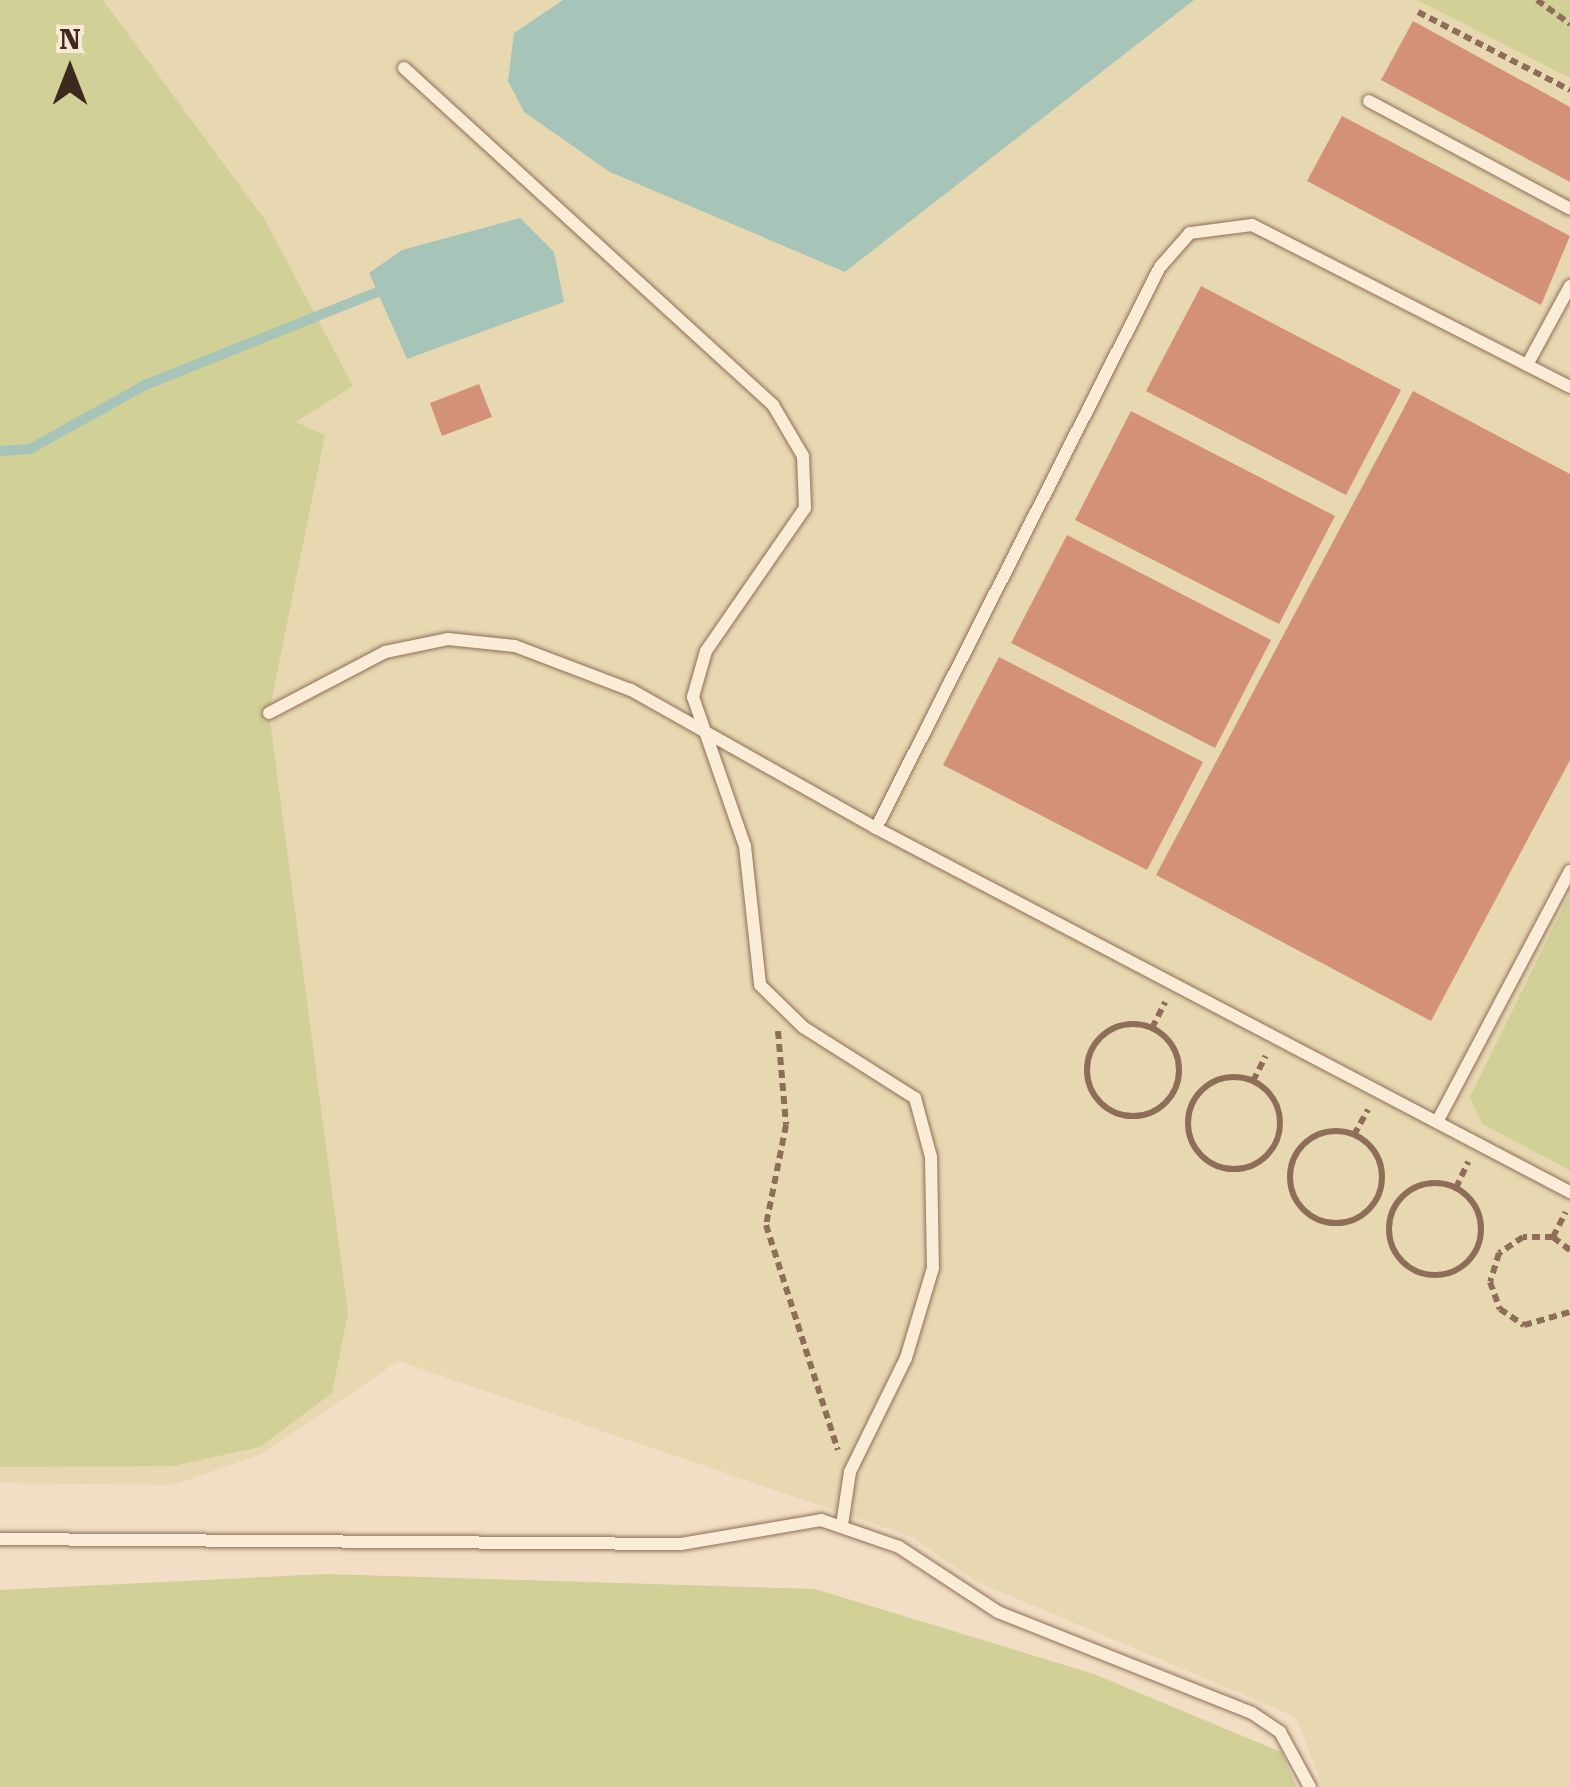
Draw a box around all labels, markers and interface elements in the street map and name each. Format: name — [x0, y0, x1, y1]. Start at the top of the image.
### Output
north arrow — [20, 20, 120, 120]
text: N — [59, 23, 81, 56]

